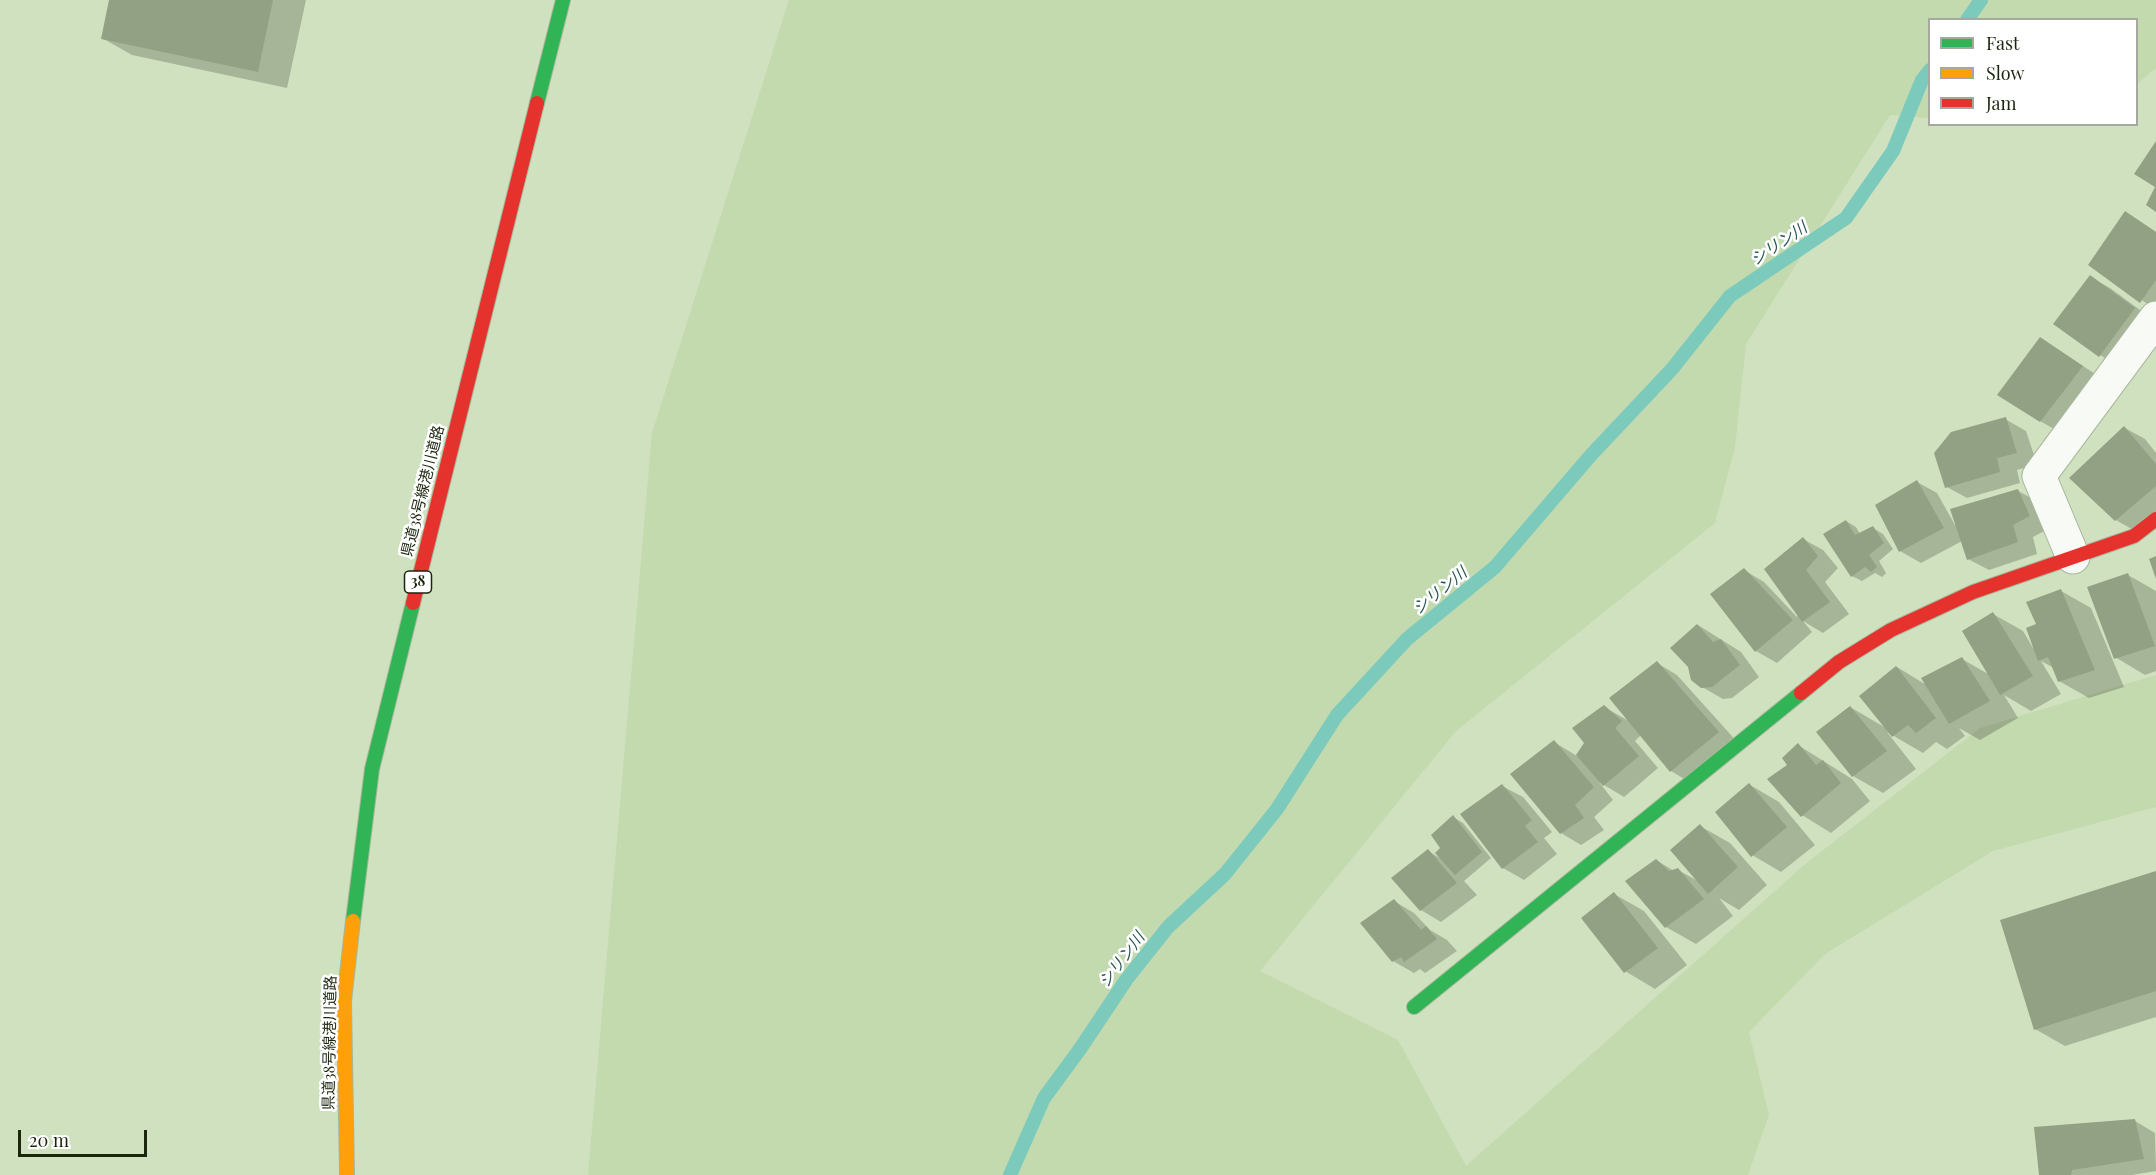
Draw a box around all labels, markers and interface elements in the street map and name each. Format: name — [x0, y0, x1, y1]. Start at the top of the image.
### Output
legend — [1928, 18, 2138, 126]
text: Fast — [1986, 31, 2019, 55]
text: Slow — [1986, 61, 2024, 85]
text: Jam — [1986, 91, 2016, 115]
water label: シリン川 — [1747, 218, 1811, 270]
street label: 県道38号線港川道路 — [398, 424, 448, 558]
water label: シリン川 — [1409, 563, 1471, 619]
road number: 38 — [404, 571, 432, 593]
water label: シリン川 — [1095, 929, 1149, 991]
street label: 県道38号線港川道路 — [320, 976, 340, 1110]
scale bar — [21, 1118, 150, 1156]
text: 20 m — [29, 1128, 69, 1152]

